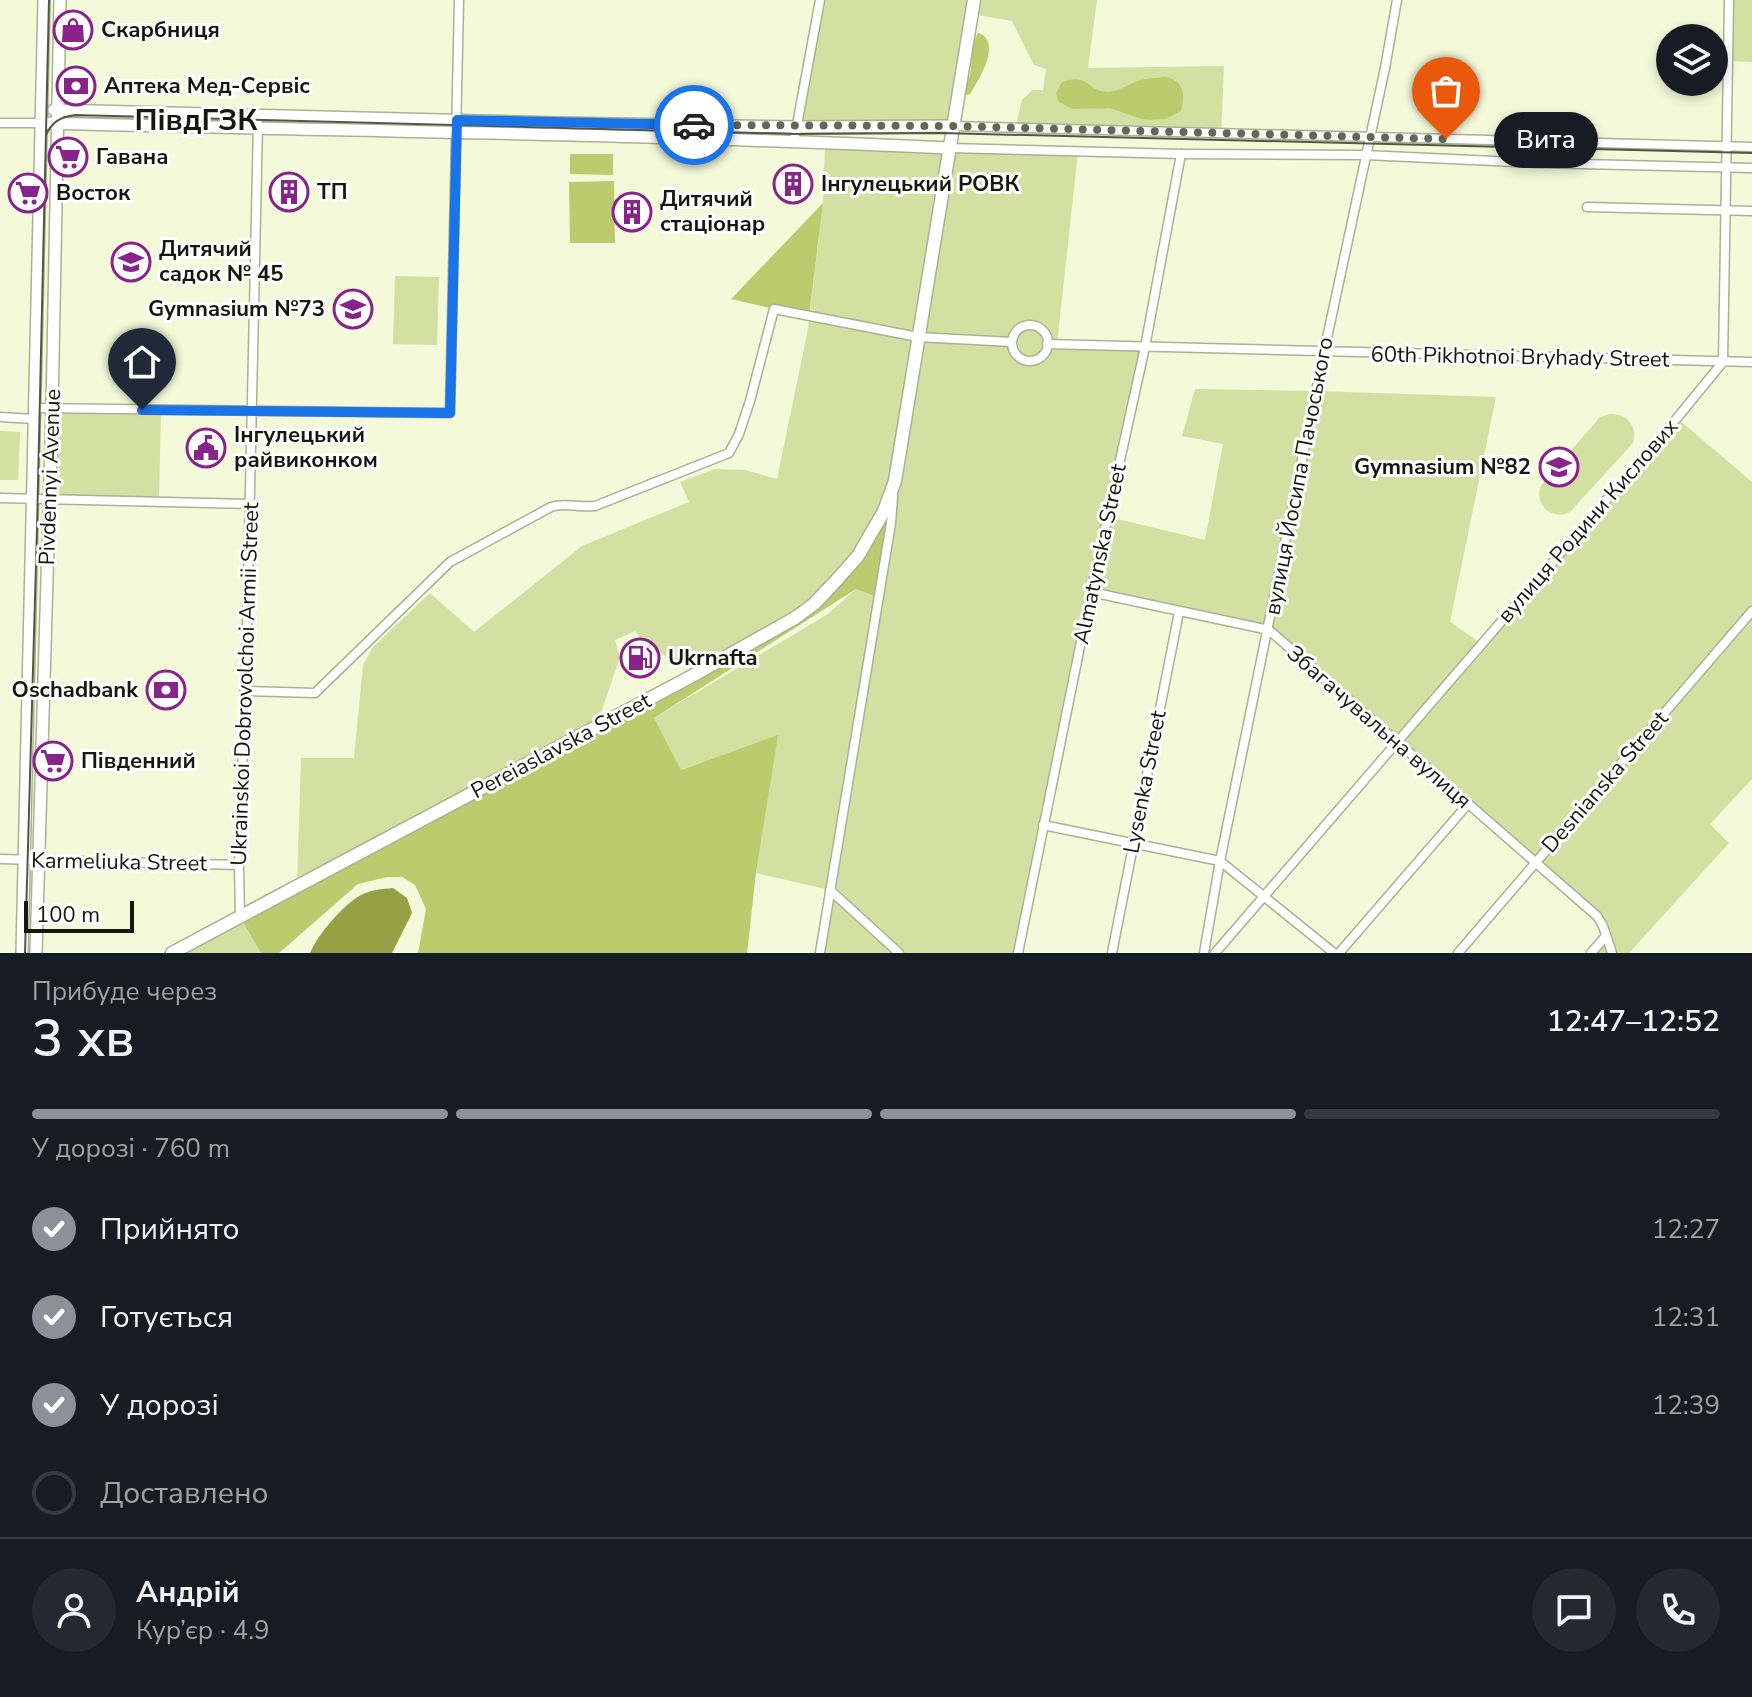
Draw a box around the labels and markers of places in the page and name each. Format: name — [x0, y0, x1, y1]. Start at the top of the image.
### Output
shop icon: Скарбниця — [52, 9, 94, 51]
place label: Скарбниця — [101, 15, 220, 45]
pin — [1412, 57, 1480, 139]
bank icon: Аптека Мед-Сервіс — [55, 65, 97, 107]
place label: Аптека Мед-Сервіс — [104, 71, 310, 101]
callout: Вита — [1494, 111, 1598, 167]
supermarket icon: Гавана — [47, 136, 89, 178]
place label: Гавана — [96, 142, 169, 172]
building icon: Інгулецький РОВК — [772, 163, 814, 205]
place label: Інгулецький РОВК — [821, 169, 1019, 199]
building icon: ТП — [268, 171, 310, 213]
supermarket icon: Восток — [7, 172, 49, 214]
place label: ТП — [317, 177, 348, 207]
place label: Восток — [56, 178, 131, 208]
place label: Дитячий стаціонар — [660, 184, 765, 239]
building icon: Дитячий стаціонар — [611, 191, 653, 233]
place label: Дитячий садок № 45 — [159, 234, 283, 289]
school or university icon: Дитячий садок № 45 — [110, 241, 152, 283]
school or university icon: Gymnasium №73 — [332, 288, 374, 330]
place label: Gymnasium №73 — [148, 294, 325, 324]
pin — [108, 328, 176, 410]
place label: Інгулецький райвиконком — [234, 420, 378, 475]
public building icon: Інгулецький райвиконком — [185, 427, 227, 469]
school or university icon: Gymnasium №82 — [1538, 446, 1580, 488]
place label: Gymnasium №82 — [1354, 452, 1531, 482]
fuel station icon: Ukrnafta — [619, 637, 661, 679]
place label: Ukrnafta — [668, 643, 757, 673]
bank icon: Oschadbank — [145, 669, 187, 711]
place label: Oschadbank — [12, 675, 139, 705]
supermarket icon: Південний — [32, 740, 74, 782]
place label: Південний — [81, 746, 196, 776]

